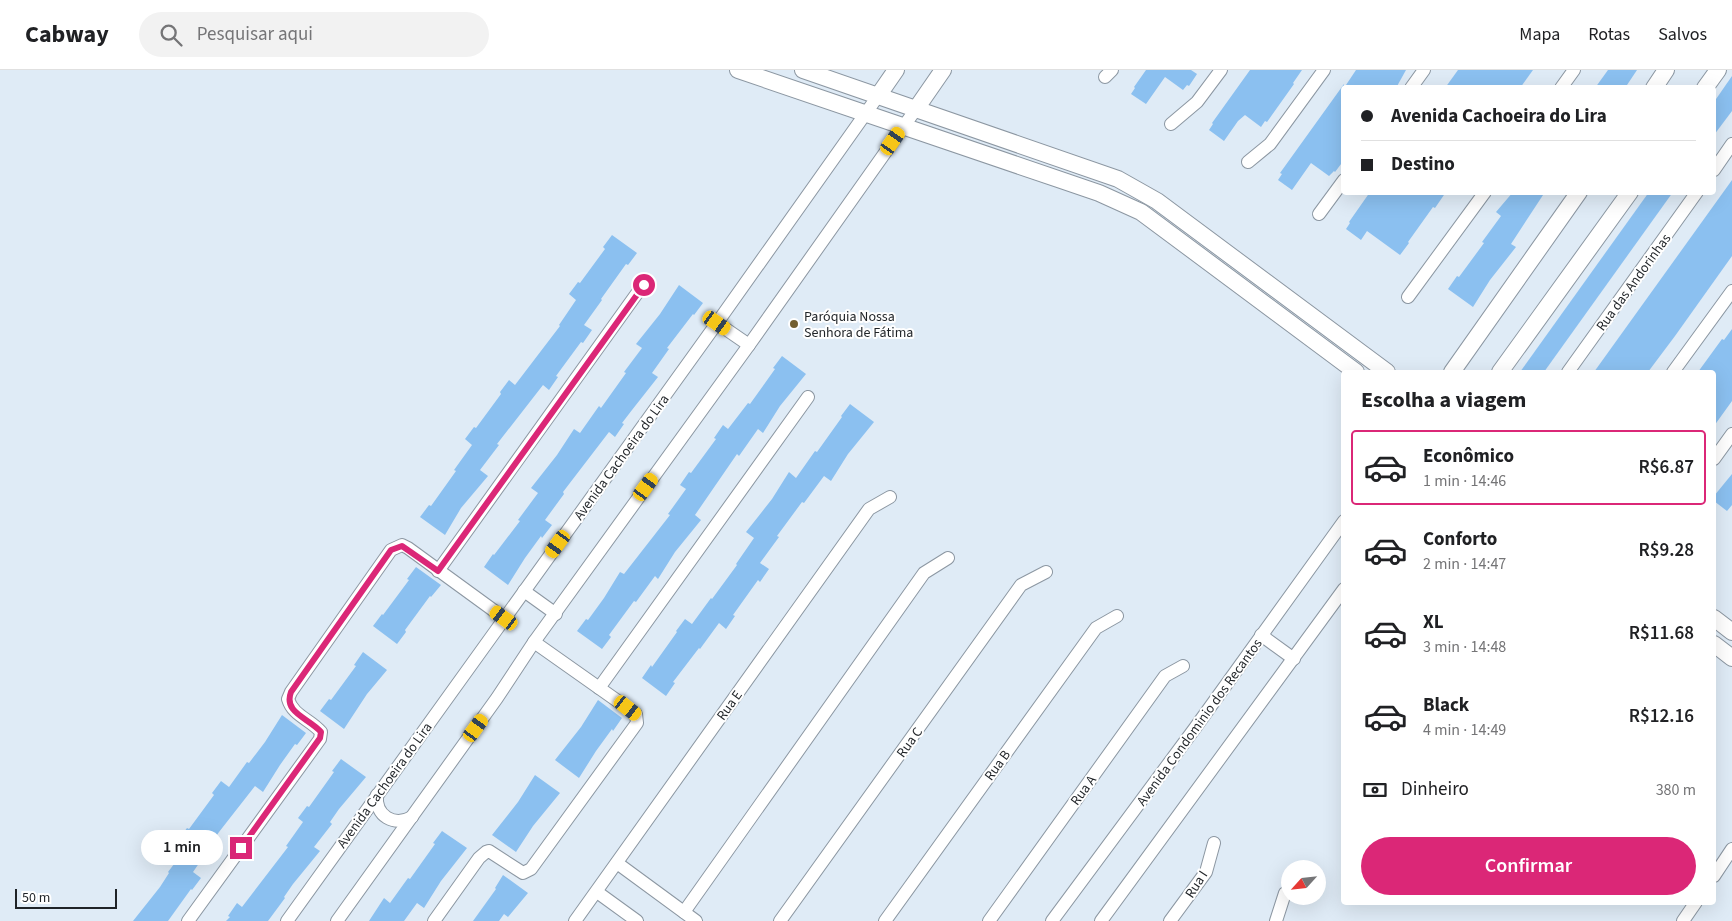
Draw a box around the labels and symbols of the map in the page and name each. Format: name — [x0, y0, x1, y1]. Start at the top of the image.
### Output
car — [878, 124, 907, 158]
street label: Rua das Andorinhas — [1592, 230, 1676, 335]
route start — [633, 274, 655, 296]
place label: Paróquia Nossa Senhora de Fátima — [804, 307, 913, 343]
car — [700, 308, 733, 338]
marker: Paróquia Nossa Senhora de Fátima — [788, 318, 800, 330]
street label: Avenida Cachoeira do Lira — [569, 391, 674, 525]
car — [631, 470, 660, 504]
car — [543, 527, 572, 561]
car — [487, 603, 520, 633]
street label: Avenida Condominio dos Recantos — [1132, 635, 1267, 810]
street label: Rua E — [712, 686, 748, 725]
car — [611, 693, 644, 723]
car — [461, 711, 490, 745]
street label: Avenida Cachoeira do Lira — [332, 719, 437, 853]
street label: Rua C — [892, 723, 928, 762]
street label: Rua B — [980, 746, 1016, 785]
street label: Rua A — [1066, 771, 1102, 810]
callout: 1 min — [141, 830, 224, 866]
route end — [230, 837, 252, 859]
north arrow — [1281, 860, 1326, 905]
street label: Rua I — [1181, 867, 1213, 902]
scale bar — [15, 886, 118, 909]

